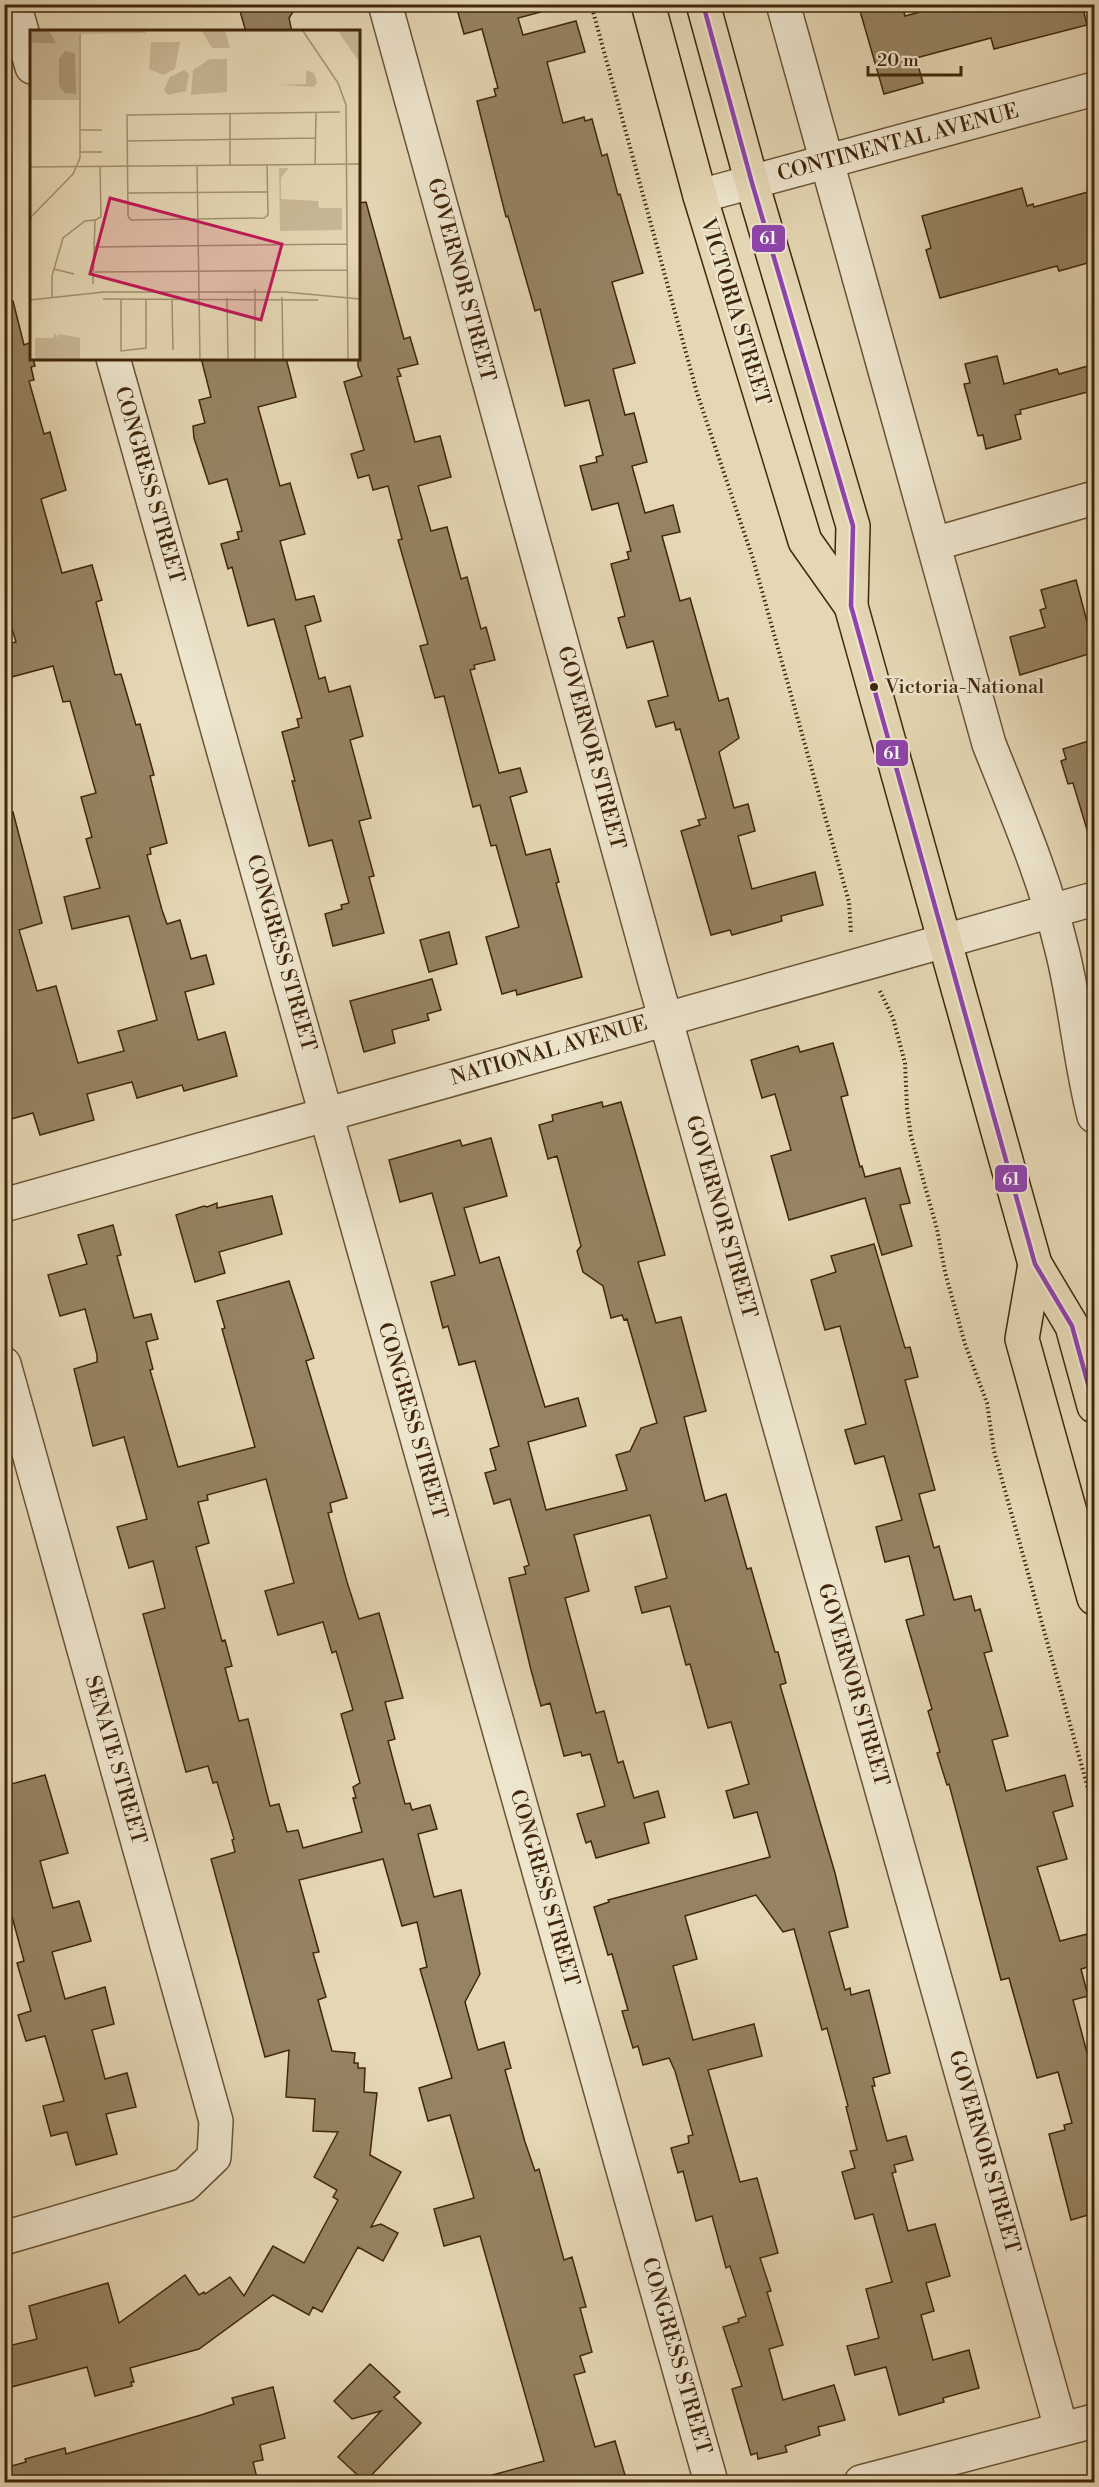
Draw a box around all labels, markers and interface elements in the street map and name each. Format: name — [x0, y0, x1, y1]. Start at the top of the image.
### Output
inset map — [30, 30, 360, 360]
scale bar — [868, 39, 961, 77]
text: 20 m — [877, 49, 919, 72]
street label: CONTINENTAL AVENUE — [775, 98, 1021, 188]
street label: GOVERNOR STREET — [421, 175, 501, 385]
street label: VICTORIA STREET — [694, 214, 776, 409]
line badge: 61 — [751, 224, 786, 253]
text: 61 — [759, 229, 777, 249]
street label: CONGRESS STREET — [108, 384, 190, 587]
street label: GOVERNOR STREET — [551, 643, 631, 853]
place label: Victoria-National — [884, 675, 1044, 700]
marker: Victoria-National — [868, 681, 880, 693]
line badge: 61 — [875, 739, 909, 767]
text: 61 — [883, 744, 901, 764]
street label: CONGRESS STREET — [240, 852, 322, 1055]
street label: NATIONAL AVENUE — [448, 1010, 650, 1092]
street label: GOVERNOR STREET — [680, 1113, 762, 1322]
line badge: 61 — [994, 1164, 1028, 1193]
text: 61 — [1002, 1170, 1020, 1190]
street label: CONGRESS STREET — [371, 1320, 453, 1523]
street label: GOVERNOR STREET — [812, 1581, 894, 1790]
street label: SENATE STREET — [78, 1673, 152, 1848]
street label: CONGRESS STREET — [503, 1787, 585, 1990]
street label: GOVERNOR STREET — [943, 2048, 1025, 2257]
street label: CONGRESS STREET — [635, 2255, 717, 2458]

